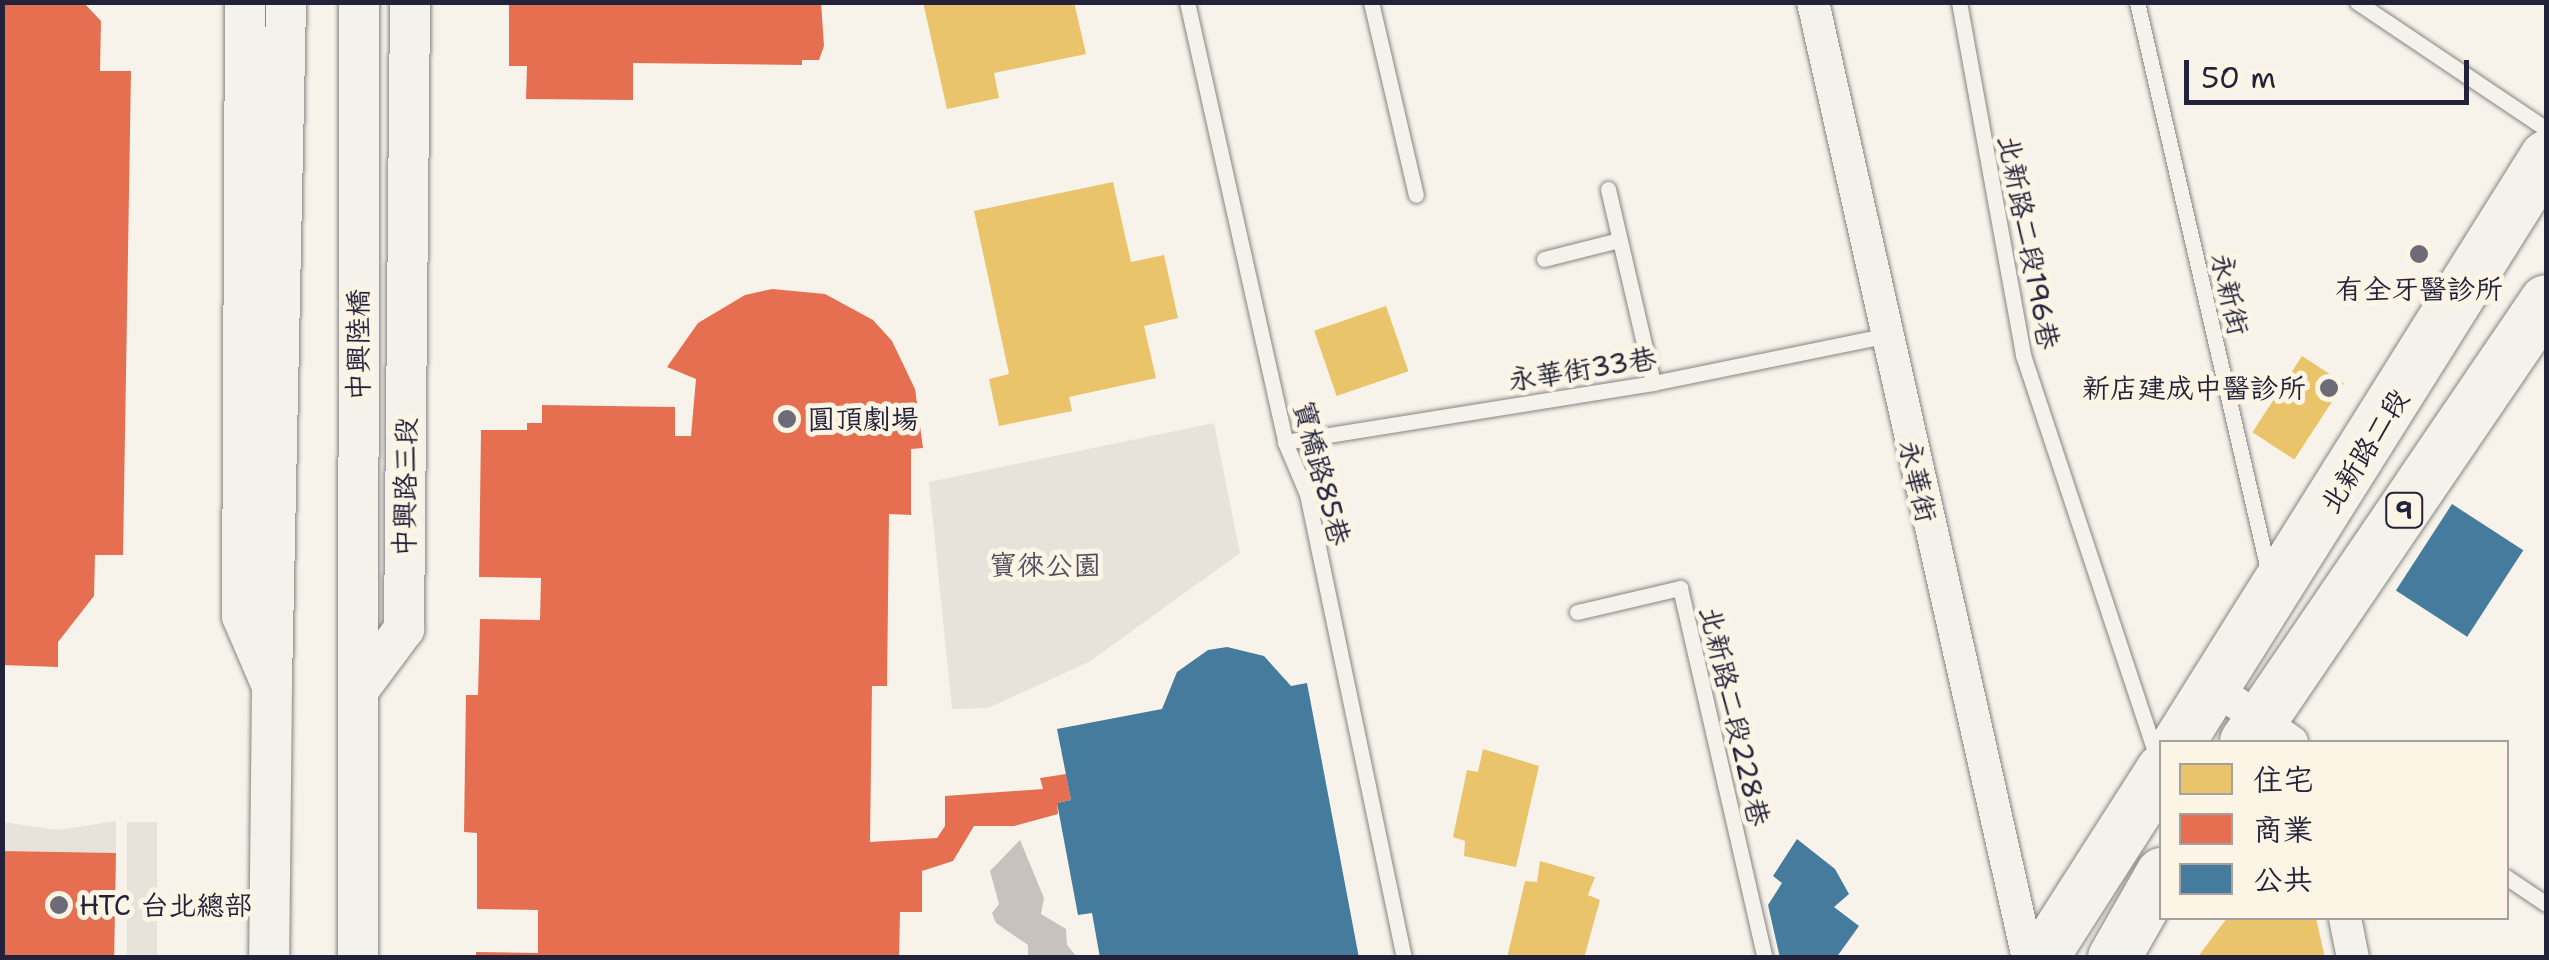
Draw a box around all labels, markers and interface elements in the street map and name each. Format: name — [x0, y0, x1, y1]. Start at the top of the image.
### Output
scale bar — [2189, 40, 2474, 102]
text: 50 m — [2201, 57, 2276, 98]
street label: 北新路二段196巷 — [1992, 132, 2066, 352]
marker: 有全牙醫診所 — [2406, 241, 2432, 267]
street label: 永新街 — [2204, 249, 2256, 339]
place label: 有全牙醫診所 — [2335, 272, 2503, 306]
street label: 中興陸橋 — [341, 289, 375, 401]
street label: 永華街33巷 — [1506, 341, 1658, 397]
place label: 新店建成中醫診所 — [2082, 371, 2306, 405]
marker: 新店建成中醫診所 — [2316, 375, 2342, 401]
street label: 北新路二段 — [2313, 383, 2415, 519]
street label: 寶橋路85巷 — [1287, 397, 1357, 549]
place label: 圓頂劇場 — [807, 402, 919, 436]
marker: 圓頂劇場 — [776, 408, 798, 430]
street label: 中興路三段 — [387, 417, 423, 557]
street label: 永華街 — [1892, 436, 1944, 526]
road number: 9 — [2384, 490, 2424, 530]
park label: 寶徠公園 — [989, 548, 1101, 582]
street label: 北新路二段228巷 — [1693, 603, 1777, 829]
legend — [2159, 740, 2509, 920]
text: 住宅 — [2253, 759, 2313, 800]
text: 商業 — [2253, 809, 2313, 850]
text: 公共 — [2253, 859, 2313, 900]
place label: HTC 台北總部 — [79, 888, 252, 922]
marker: HTC 台北總部 — [48, 894, 70, 916]

